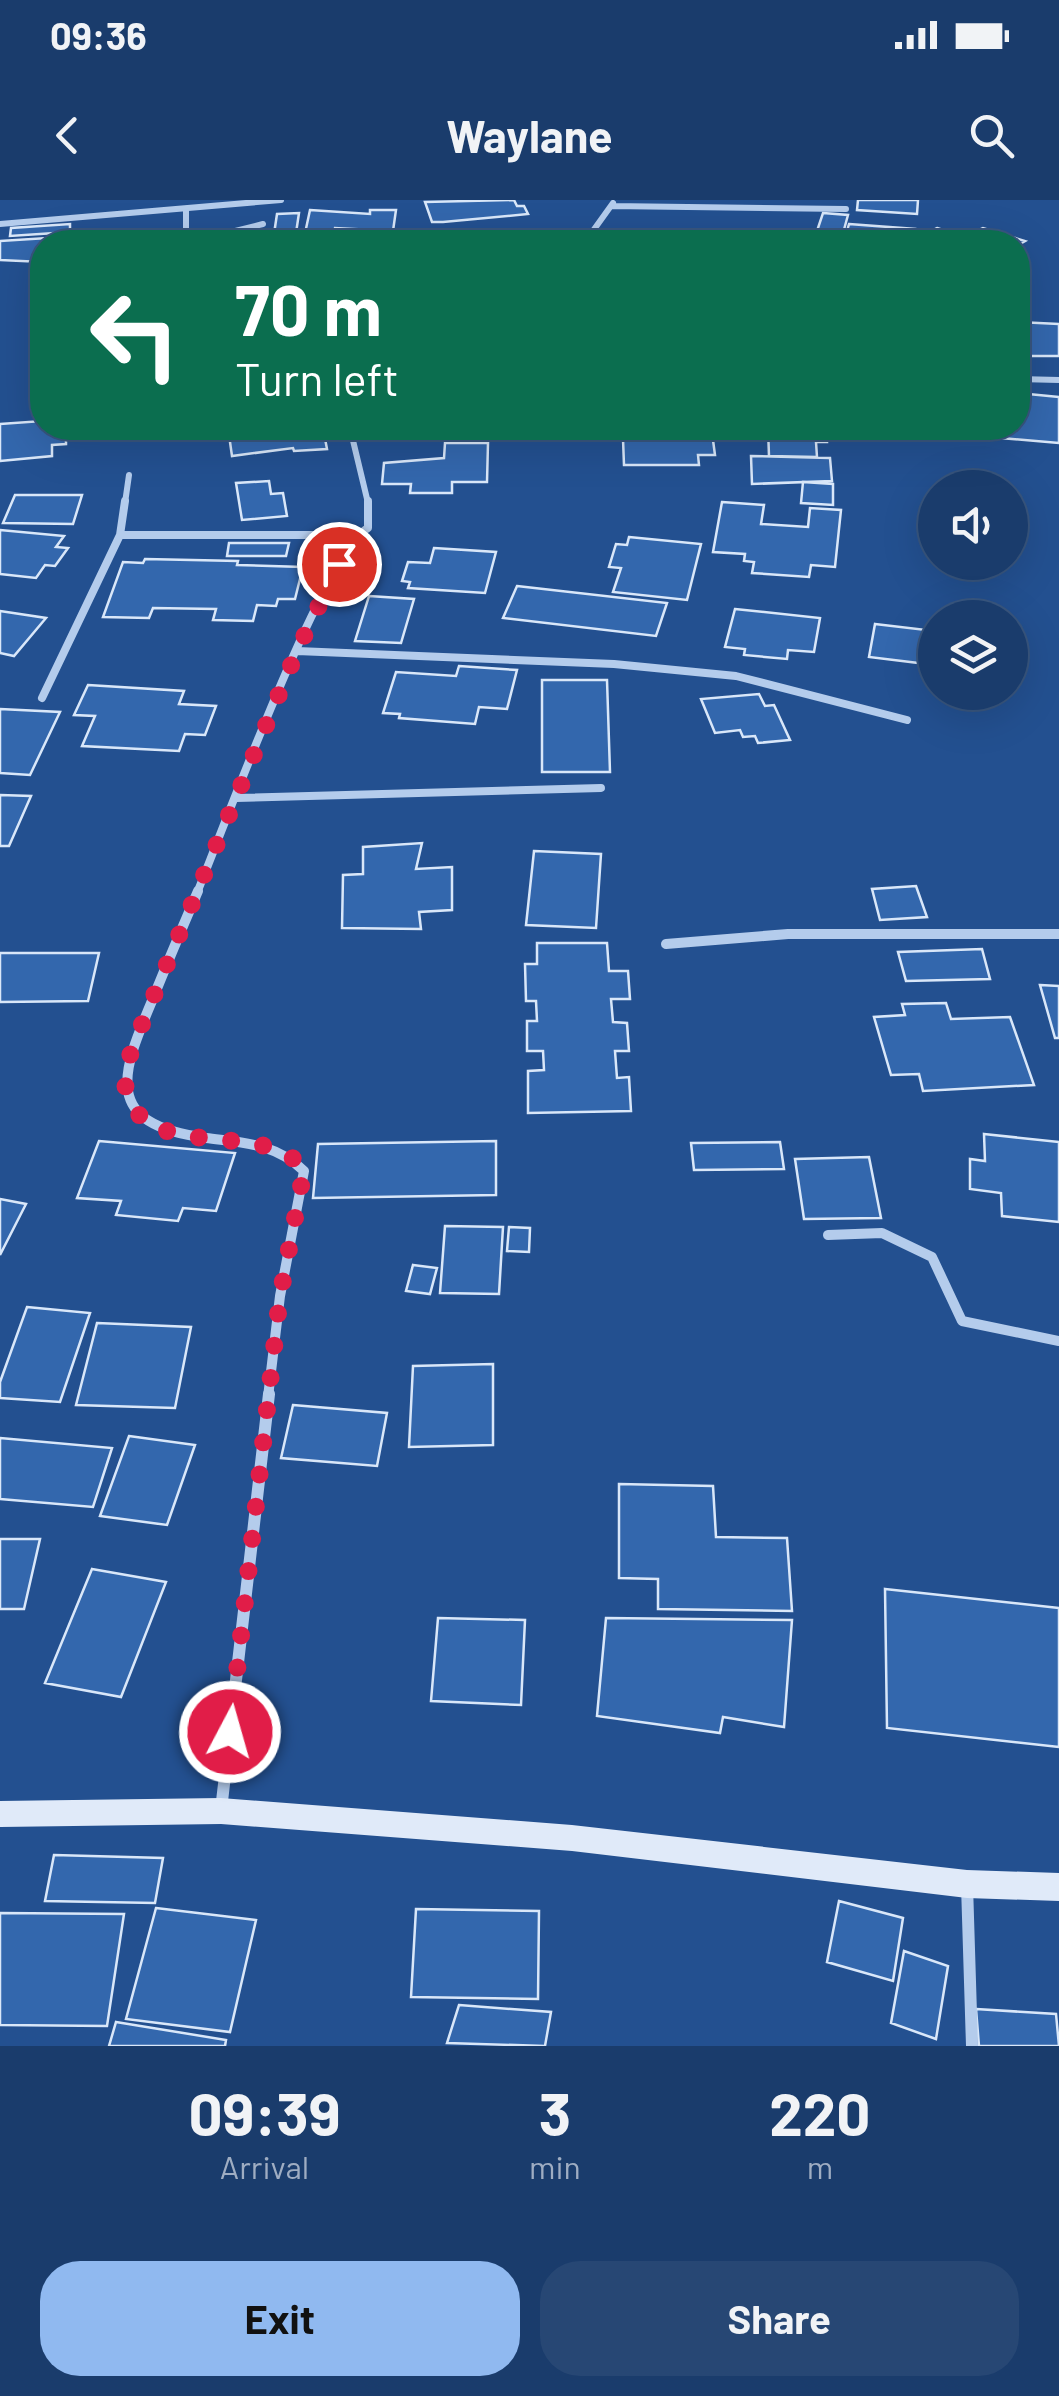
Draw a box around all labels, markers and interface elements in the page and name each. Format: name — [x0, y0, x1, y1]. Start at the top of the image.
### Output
text: 09:36 — [50, 12, 147, 58]
icon: back — [40, 108, 95, 163]
text: Waylane — [446, 108, 613, 162]
icon: search — [964, 108, 1019, 163]
text: 70 m — [235, 266, 382, 350]
icon: left — [70, 270, 200, 400]
text: Turn left — [235, 351, 399, 405]
map controls — [918, 470, 1028, 710]
button: sound — [918, 470, 1028, 580]
pin — [297, 522, 382, 607]
icon: arrive — [312, 537, 367, 592]
button: layers — [918, 600, 1028, 710]
position arrow — [178, 1680, 282, 1784]
text: 09:39 — [188, 2076, 341, 2148]
text: 3 — [539, 2076, 571, 2148]
text: 220 — [769, 2076, 871, 2148]
text: Arrival — [220, 2147, 309, 2185]
text: min — [529, 2147, 581, 2185]
text: m — [807, 2147, 833, 2185]
button: Exit — [40, 2261, 520, 2376]
button: Share — [540, 2261, 1019, 2376]

